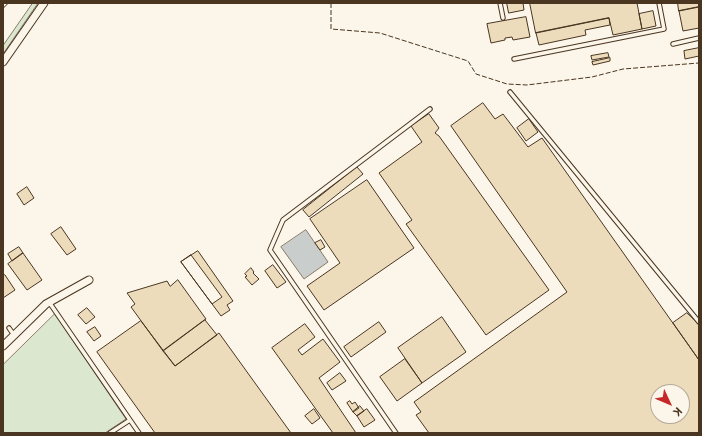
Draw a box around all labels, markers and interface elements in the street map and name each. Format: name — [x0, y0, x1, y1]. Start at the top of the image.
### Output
north arrow — [650, 384, 690, 424]
text: K — [670, 404, 686, 420]

